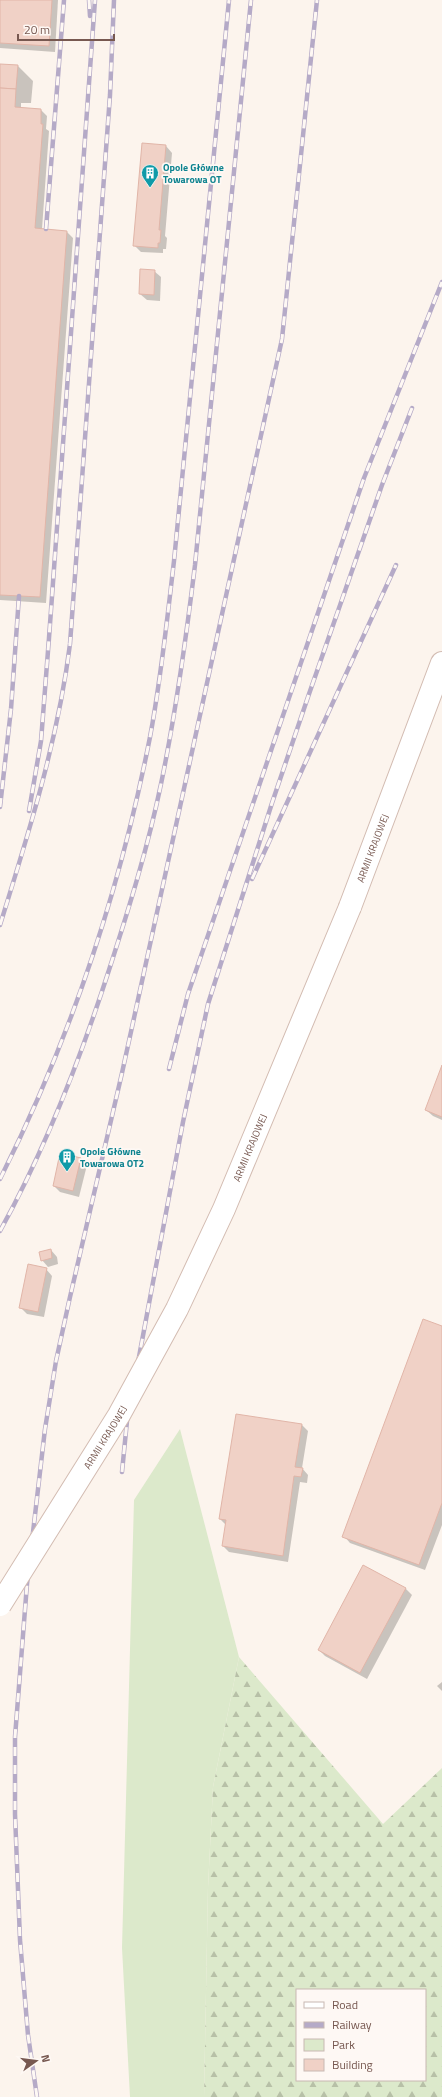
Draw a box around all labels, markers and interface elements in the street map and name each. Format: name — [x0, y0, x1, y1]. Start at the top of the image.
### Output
scale bar — [18, 16, 114, 42]
text: 20 m — [24, 20, 50, 39]
place label: Opole Główne Towarowa OT — [163, 160, 224, 187]
building icon: Opole Główne Towarowa OT — [140, 163, 160, 188]
street label: ARMII KRAJOWEJ — [353, 812, 392, 885]
street label: ARMII KRAJOWEJ — [229, 1112, 271, 1184]
place label: Opole Główne Towarowa OT2 — [80, 1144, 144, 1171]
building icon: Opole Główne Towarowa OT2 — [57, 1147, 77, 1172]
street label: ARMII KRAJOWEJ — [80, 1403, 131, 1472]
legend — [296, 1989, 426, 2081]
text: Road — [332, 1995, 358, 2014]
text: Railway — [332, 2015, 372, 2034]
text: Park — [332, 2035, 355, 2054]
north arrow — [16, 2041, 56, 2081]
text: N — [37, 2053, 54, 2064]
text: Building — [332, 2055, 373, 2074]

